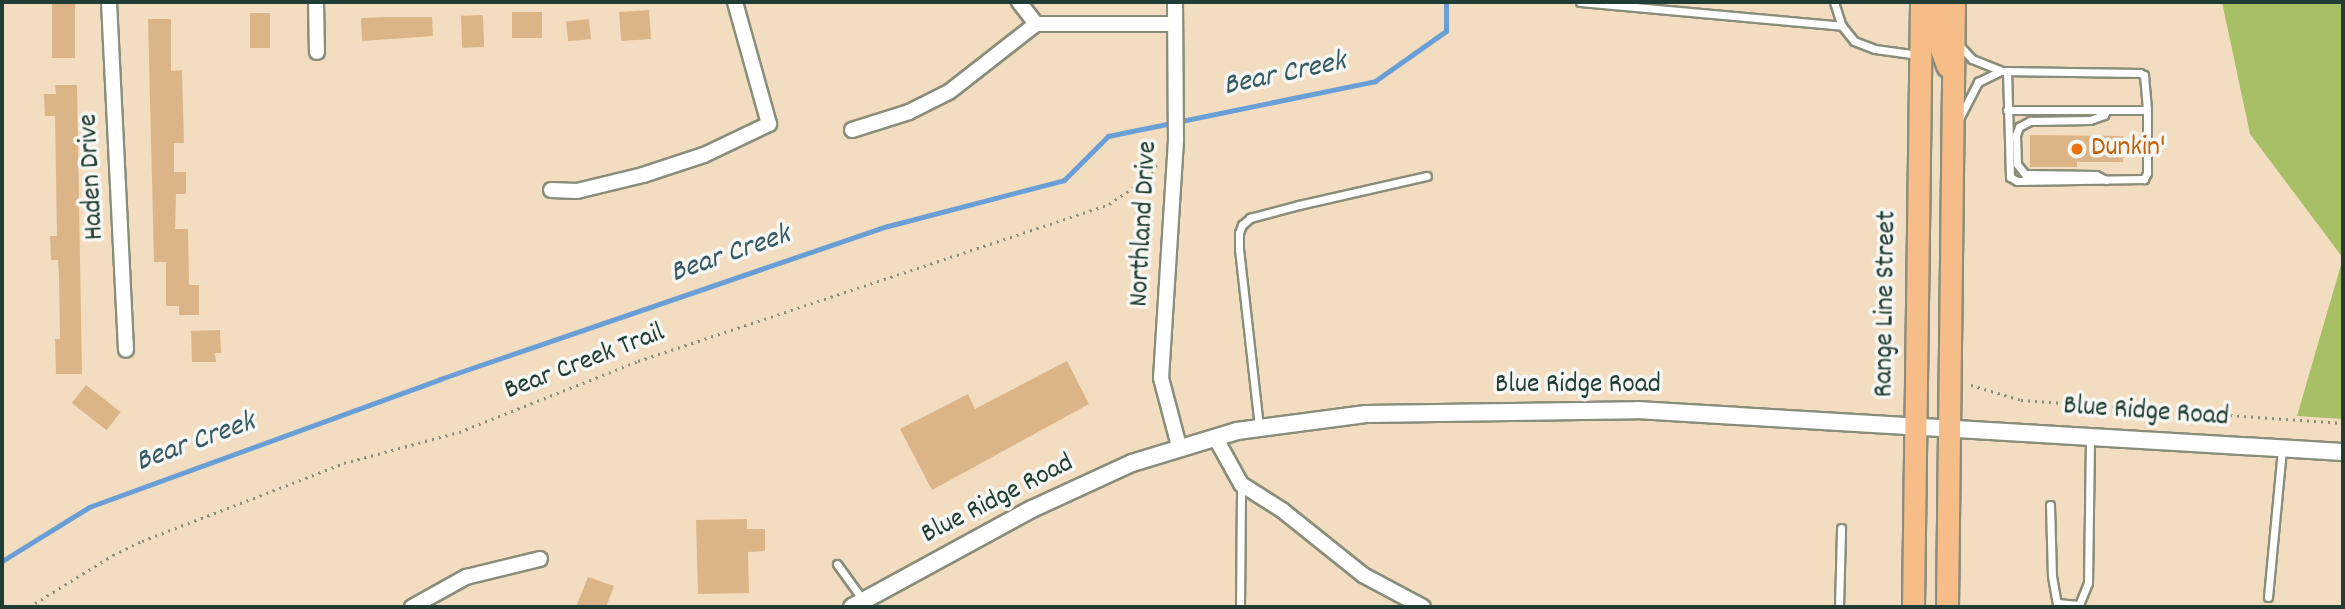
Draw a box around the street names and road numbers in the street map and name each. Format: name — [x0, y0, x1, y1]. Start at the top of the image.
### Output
street label: Haden Drive — [73, 113, 113, 241]
street label: Northland Drive — [1124, 140, 1166, 308]
street label: Range Line Street — [1869, 210, 1905, 398]
street label: Bear Creek Trail — [500, 317, 670, 409]
street label: Blue Ridge Road — [1495, 369, 1661, 403]
street label: Blue Ridge Road — [2062, 390, 2230, 436]
street label: Blue Ridge Road — [916, 447, 1080, 553]

